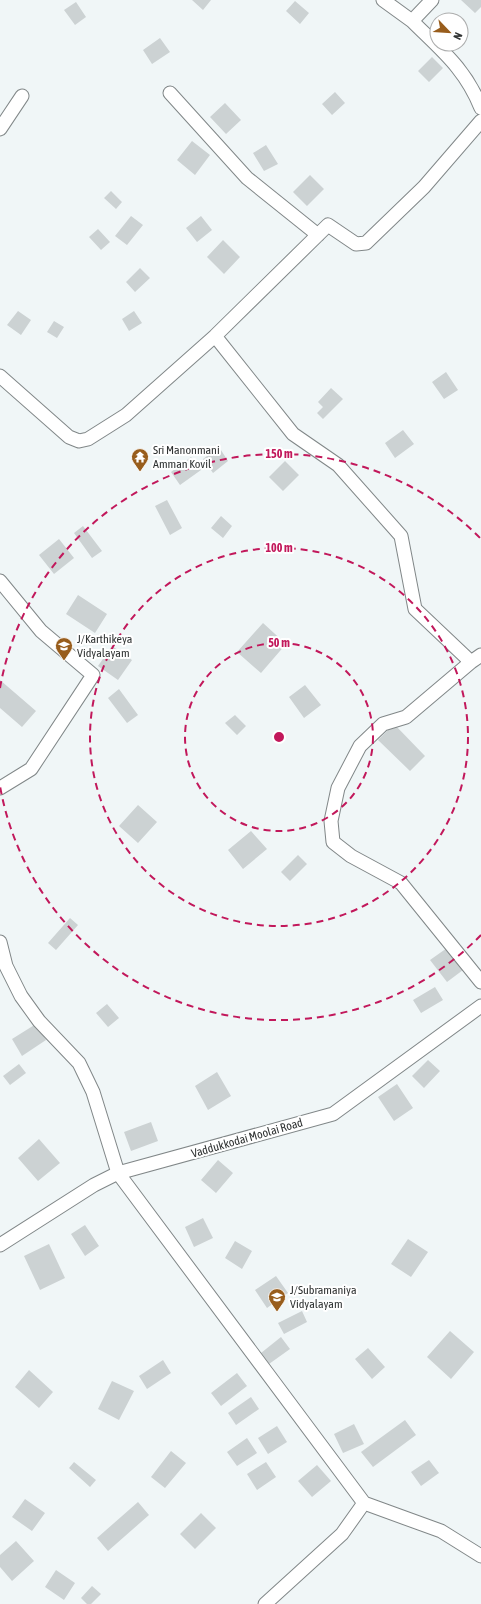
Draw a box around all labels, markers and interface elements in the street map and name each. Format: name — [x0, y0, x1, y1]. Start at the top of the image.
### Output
north arrow — [429, 12, 469, 52]
text: N — [451, 31, 465, 42]
place label: Sri Manonmani Amman Kovil — [153, 443, 220, 471]
temple icon: Sri Manonmani Amman Kovil — [130, 447, 150, 472]
text: 150 m — [265, 447, 293, 461]
text: 100 m — [265, 541, 293, 555]
place label: J/Karthikeya Vidyalayam — [77, 632, 132, 660]
school or university icon: J/Karthikeya Vidyalayam — [54, 636, 74, 661]
text: 50 m — [268, 636, 290, 650]
centre of rings — [272, 730, 286, 744]
street label: Vaddukkodai Moolai Road — [190, 1115, 304, 1161]
place label: J/Subramaniya Vidyalayam — [290, 1283, 357, 1311]
school or university icon: J/Subramaniya Vidyalayam — [267, 1287, 287, 1312]

